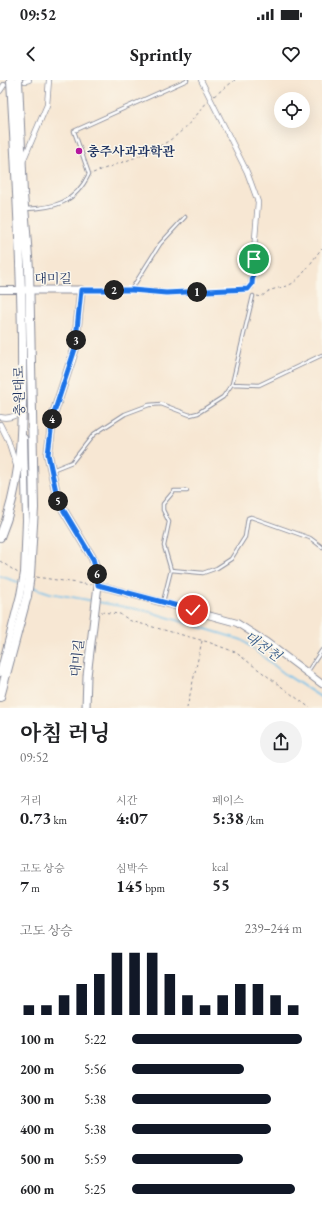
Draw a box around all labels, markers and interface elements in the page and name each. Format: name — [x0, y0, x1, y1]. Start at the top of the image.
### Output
text: 09:52 — [20, 5, 56, 24]
icon: back — [20, 43, 42, 65]
text: Sprintly — [130, 43, 192, 66]
icon: heart — [280, 43, 302, 65]
map controls — [274, 92, 310, 128]
button: locate — [274, 92, 310, 128]
place label: 충주사과과학관 — [87, 143, 175, 160]
marker: 충주사과과학관 — [74, 146, 84, 156]
pin — [237, 242, 271, 276]
icon: arrive — [243, 248, 265, 270]
street label: 대미길 — [34, 270, 72, 287]
pin: 2 — [104, 280, 124, 300]
pin: 1 — [187, 282, 207, 302]
text: 2 — [111, 283, 117, 297]
text: 1 — [194, 285, 200, 299]
pin: 3 — [66, 330, 86, 350]
text: 3 — [73, 333, 79, 347]
street label: 충원대로 — [10, 365, 28, 416]
pin: 4 — [42, 409, 62, 429]
text: 4 — [49, 412, 55, 426]
pin: 5 — [48, 491, 68, 511]
text: 5 — [55, 494, 61, 508]
pin: 6 — [87, 564, 107, 584]
text: 6 — [94, 567, 100, 581]
pin — [176, 593, 210, 627]
icon: check — [182, 599, 204, 621]
water label: 대전천 — [241, 627, 286, 666]
street label: 대미길 — [67, 638, 87, 678]
text: 아침 러닝 — [20, 719, 110, 748]
button: share — [260, 721, 302, 763]
text: 09:52 — [20, 749, 48, 766]
text: 거리 — [20, 793, 41, 807]
text: 시간 — [116, 793, 137, 807]
text: 페이스 — [212, 793, 244, 807]
text: 0.73 — [20, 807, 51, 829]
text: 4:07 — [116, 807, 148, 829]
text: 5:38 — [212, 807, 244, 829]
text: km — [51, 813, 67, 827]
text: /km — [244, 813, 264, 827]
text: kcal — [212, 860, 229, 874]
text: 고도 상승 — [20, 861, 65, 875]
text: 심박수 — [116, 861, 148, 875]
text: 55 — [212, 874, 230, 896]
text: 7 — [20, 875, 29, 897]
text: 145 — [116, 875, 143, 897]
text: m — [29, 881, 40, 895]
text: bpm — [143, 881, 165, 895]
text: 239–244 m — [245, 920, 302, 937]
text: 고도 상승 — [20, 922, 73, 939]
text: 100 m — [20, 1031, 54, 1048]
text: 5:22 — [84, 1031, 106, 1048]
text: 200 m — [20, 1061, 54, 1078]
text: 5:56 — [84, 1061, 106, 1078]
text: 300 m — [20, 1091, 54, 1108]
text: 5:38 — [84, 1091, 106, 1108]
text: 400 m — [20, 1121, 54, 1138]
text: 5:38 — [84, 1121, 106, 1138]
text: 500 m — [20, 1151, 54, 1168]
text: 5:59 — [84, 1151, 106, 1168]
text: 600 m — [20, 1181, 54, 1198]
text: 5:25 — [84, 1181, 106, 1198]

